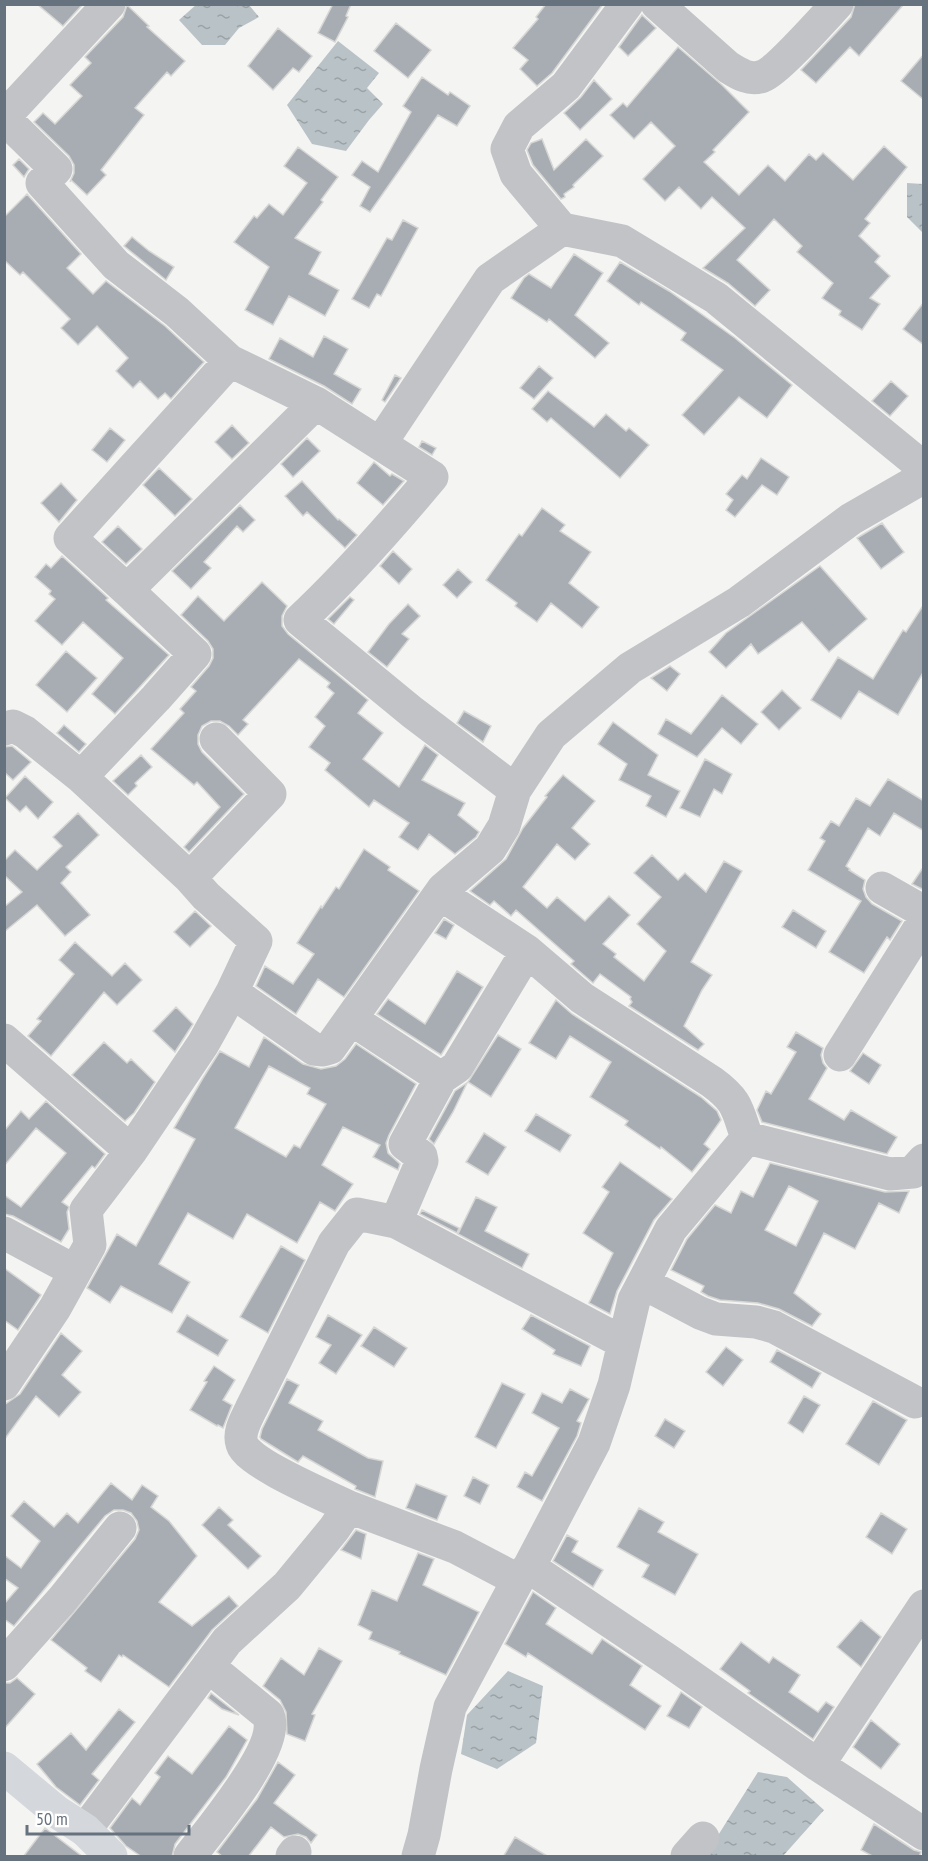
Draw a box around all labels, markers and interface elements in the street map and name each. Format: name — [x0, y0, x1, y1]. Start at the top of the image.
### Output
scale bar — [27, 1798, 189, 1836]
text: 50 m — [36, 1807, 68, 1830]

